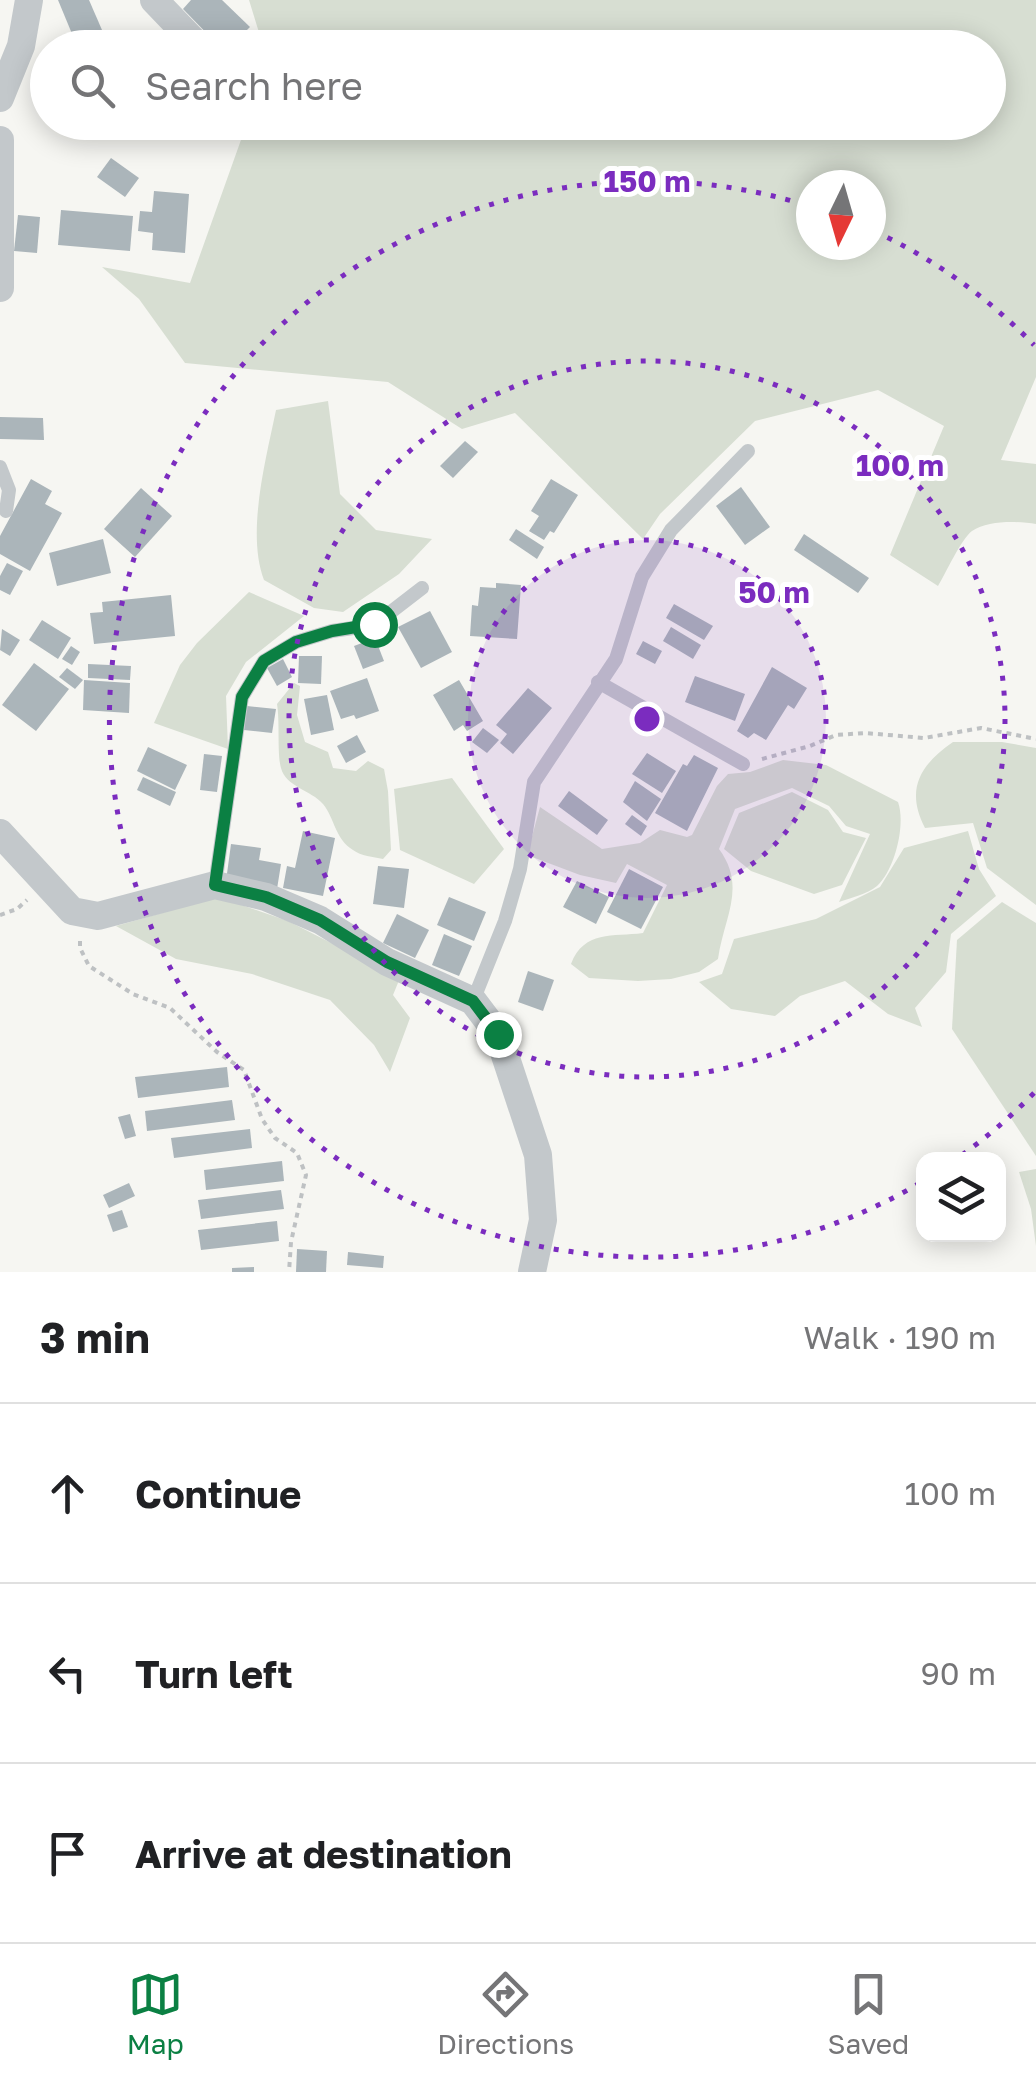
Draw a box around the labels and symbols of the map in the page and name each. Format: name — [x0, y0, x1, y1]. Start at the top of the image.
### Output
text: 150 m — [604, 163, 691, 199]
north arrow — [796, 170, 886, 260]
text: 100 m — [856, 447, 944, 483]
text: 50 m — [738, 574, 810, 610]
route start — [352, 602, 398, 648]
centre of rings — [629, 701, 665, 737]
route end — [476, 1012, 522, 1058]

